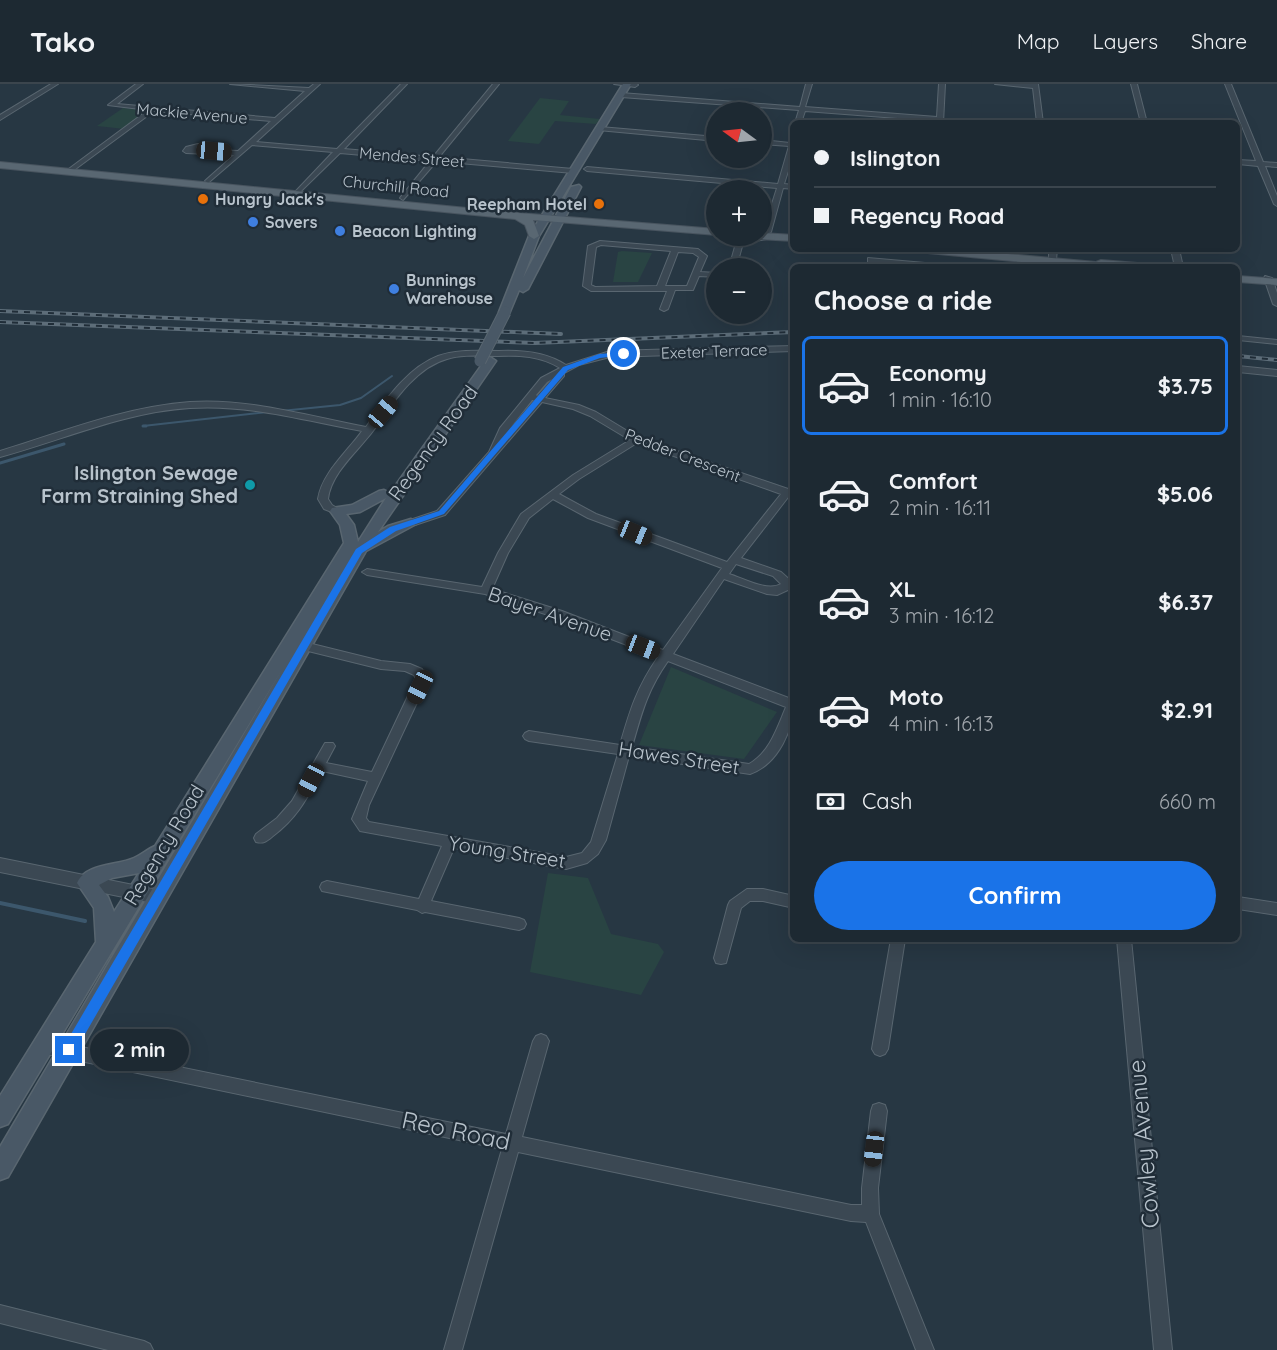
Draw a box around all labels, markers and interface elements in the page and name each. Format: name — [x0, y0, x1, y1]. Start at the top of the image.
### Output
text: Tako — [30, 24, 95, 59]
text: Map — [1017, 28, 1060, 54]
text: Layers — [1093, 28, 1158, 54]
text: Share — [1191, 28, 1247, 54]
street label: Mackie Avenue — [136, 98, 248, 128]
north arrow — [706, 102, 772, 168]
map controls — [706, 102, 772, 324]
car — [195, 140, 233, 162]
street label: Mendes Street — [358, 142, 466, 172]
text: Islington — [850, 144, 941, 172]
street label: Churchill Road — [342, 170, 450, 202]
button: + — [706, 180, 772, 246]
place label: Hungry Jack's — [215, 189, 324, 209]
marker: Hungry Jack's — [196, 192, 210, 206]
place label: Reepham Hotel — [467, 194, 587, 214]
marker: Reepham Hotel — [592, 197, 606, 211]
text: Regency Road — [850, 202, 1004, 230]
place label: Savers — [265, 212, 318, 232]
marker: Savers — [246, 215, 260, 229]
place label: Beacon Lighting — [352, 221, 477, 241]
marker: Beacon Lighting — [333, 224, 347, 238]
button: − — [706, 258, 772, 324]
place label: Bunnings Warehouse — [406, 270, 493, 308]
marker: Bunnings Warehouse — [387, 282, 401, 296]
text: Choose a ride — [814, 283, 992, 317]
street label: Exeter Terrace — [660, 339, 768, 363]
route start — [610, 340, 637, 367]
icon: car — [817, 359, 871, 413]
text: Economy — [889, 359, 987, 387]
text: $3.75 — [1158, 372, 1213, 400]
street label: Regency Road — [382, 380, 483, 505]
text: 1 min · 16:10 — [889, 387, 992, 412]
car — [365, 392, 401, 432]
street label: Pedder Crescent — [622, 424, 744, 486]
place label: Islington Sewage Farm Straining Shed — [41, 460, 238, 508]
icon: car — [817, 467, 871, 521]
text: Comfort — [889, 467, 978, 495]
marker: Islington Sewage Farm Straining Shed — [243, 478, 257, 492]
text: $5.06 — [1157, 480, 1213, 508]
text: 2 min · 16:11 — [889, 495, 991, 520]
car — [615, 518, 655, 548]
icon: car — [817, 575, 871, 629]
text: XL — [889, 575, 916, 603]
street label: Bayer Avenue — [485, 581, 615, 646]
text: $6.37 — [1158, 588, 1213, 616]
text: 3 min · 16:12 — [889, 603, 994, 628]
car — [623, 632, 663, 662]
car — [404, 667, 436, 707]
icon: car — [817, 683, 871, 737]
text: Moto — [889, 683, 943, 711]
text: $2.91 — [1161, 696, 1213, 724]
text: 4 min · 16:13 — [889, 711, 994, 736]
street label: Hawes Street — [617, 736, 742, 779]
car — [295, 760, 327, 800]
street label: Regency Road — [118, 780, 209, 910]
icon: cash — [814, 785, 847, 818]
text: Cash — [862, 787, 913, 815]
text: 660 m — [1159, 789, 1216, 814]
street label: Young Street — [447, 830, 568, 873]
button: Confirm — [814, 861, 1216, 930]
callout: 2 min — [90, 1029, 189, 1071]
route end — [55, 1036, 82, 1063]
text: 2 min — [113, 1037, 166, 1062]
street label: Cowley Avenue — [1121, 1059, 1165, 1230]
street label: Reo Road — [399, 1104, 513, 1156]
car — [863, 1130, 885, 1168]

